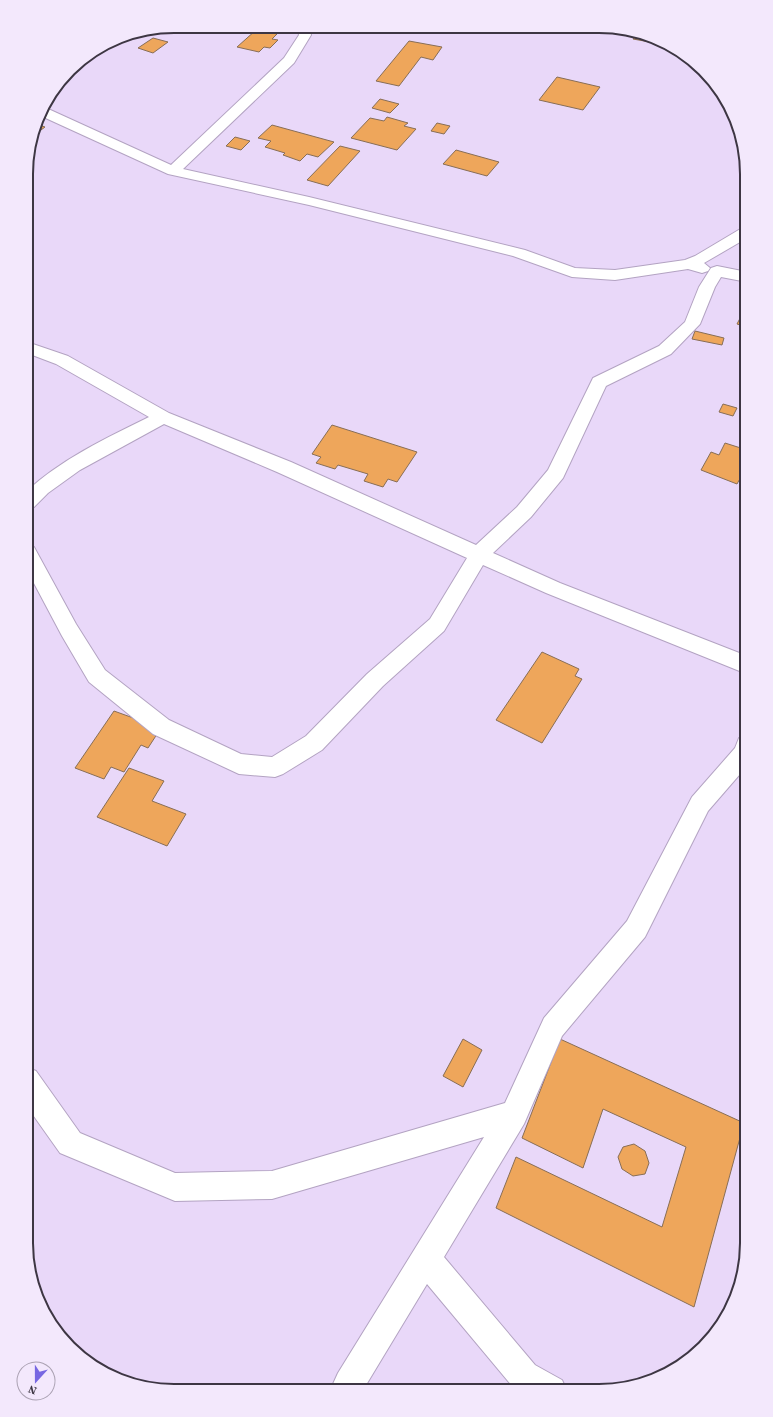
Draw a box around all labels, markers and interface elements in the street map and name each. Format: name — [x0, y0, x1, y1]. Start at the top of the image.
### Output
north arrow — [16, 1361, 56, 1401]
text: N — [26, 1381, 39, 1398]

